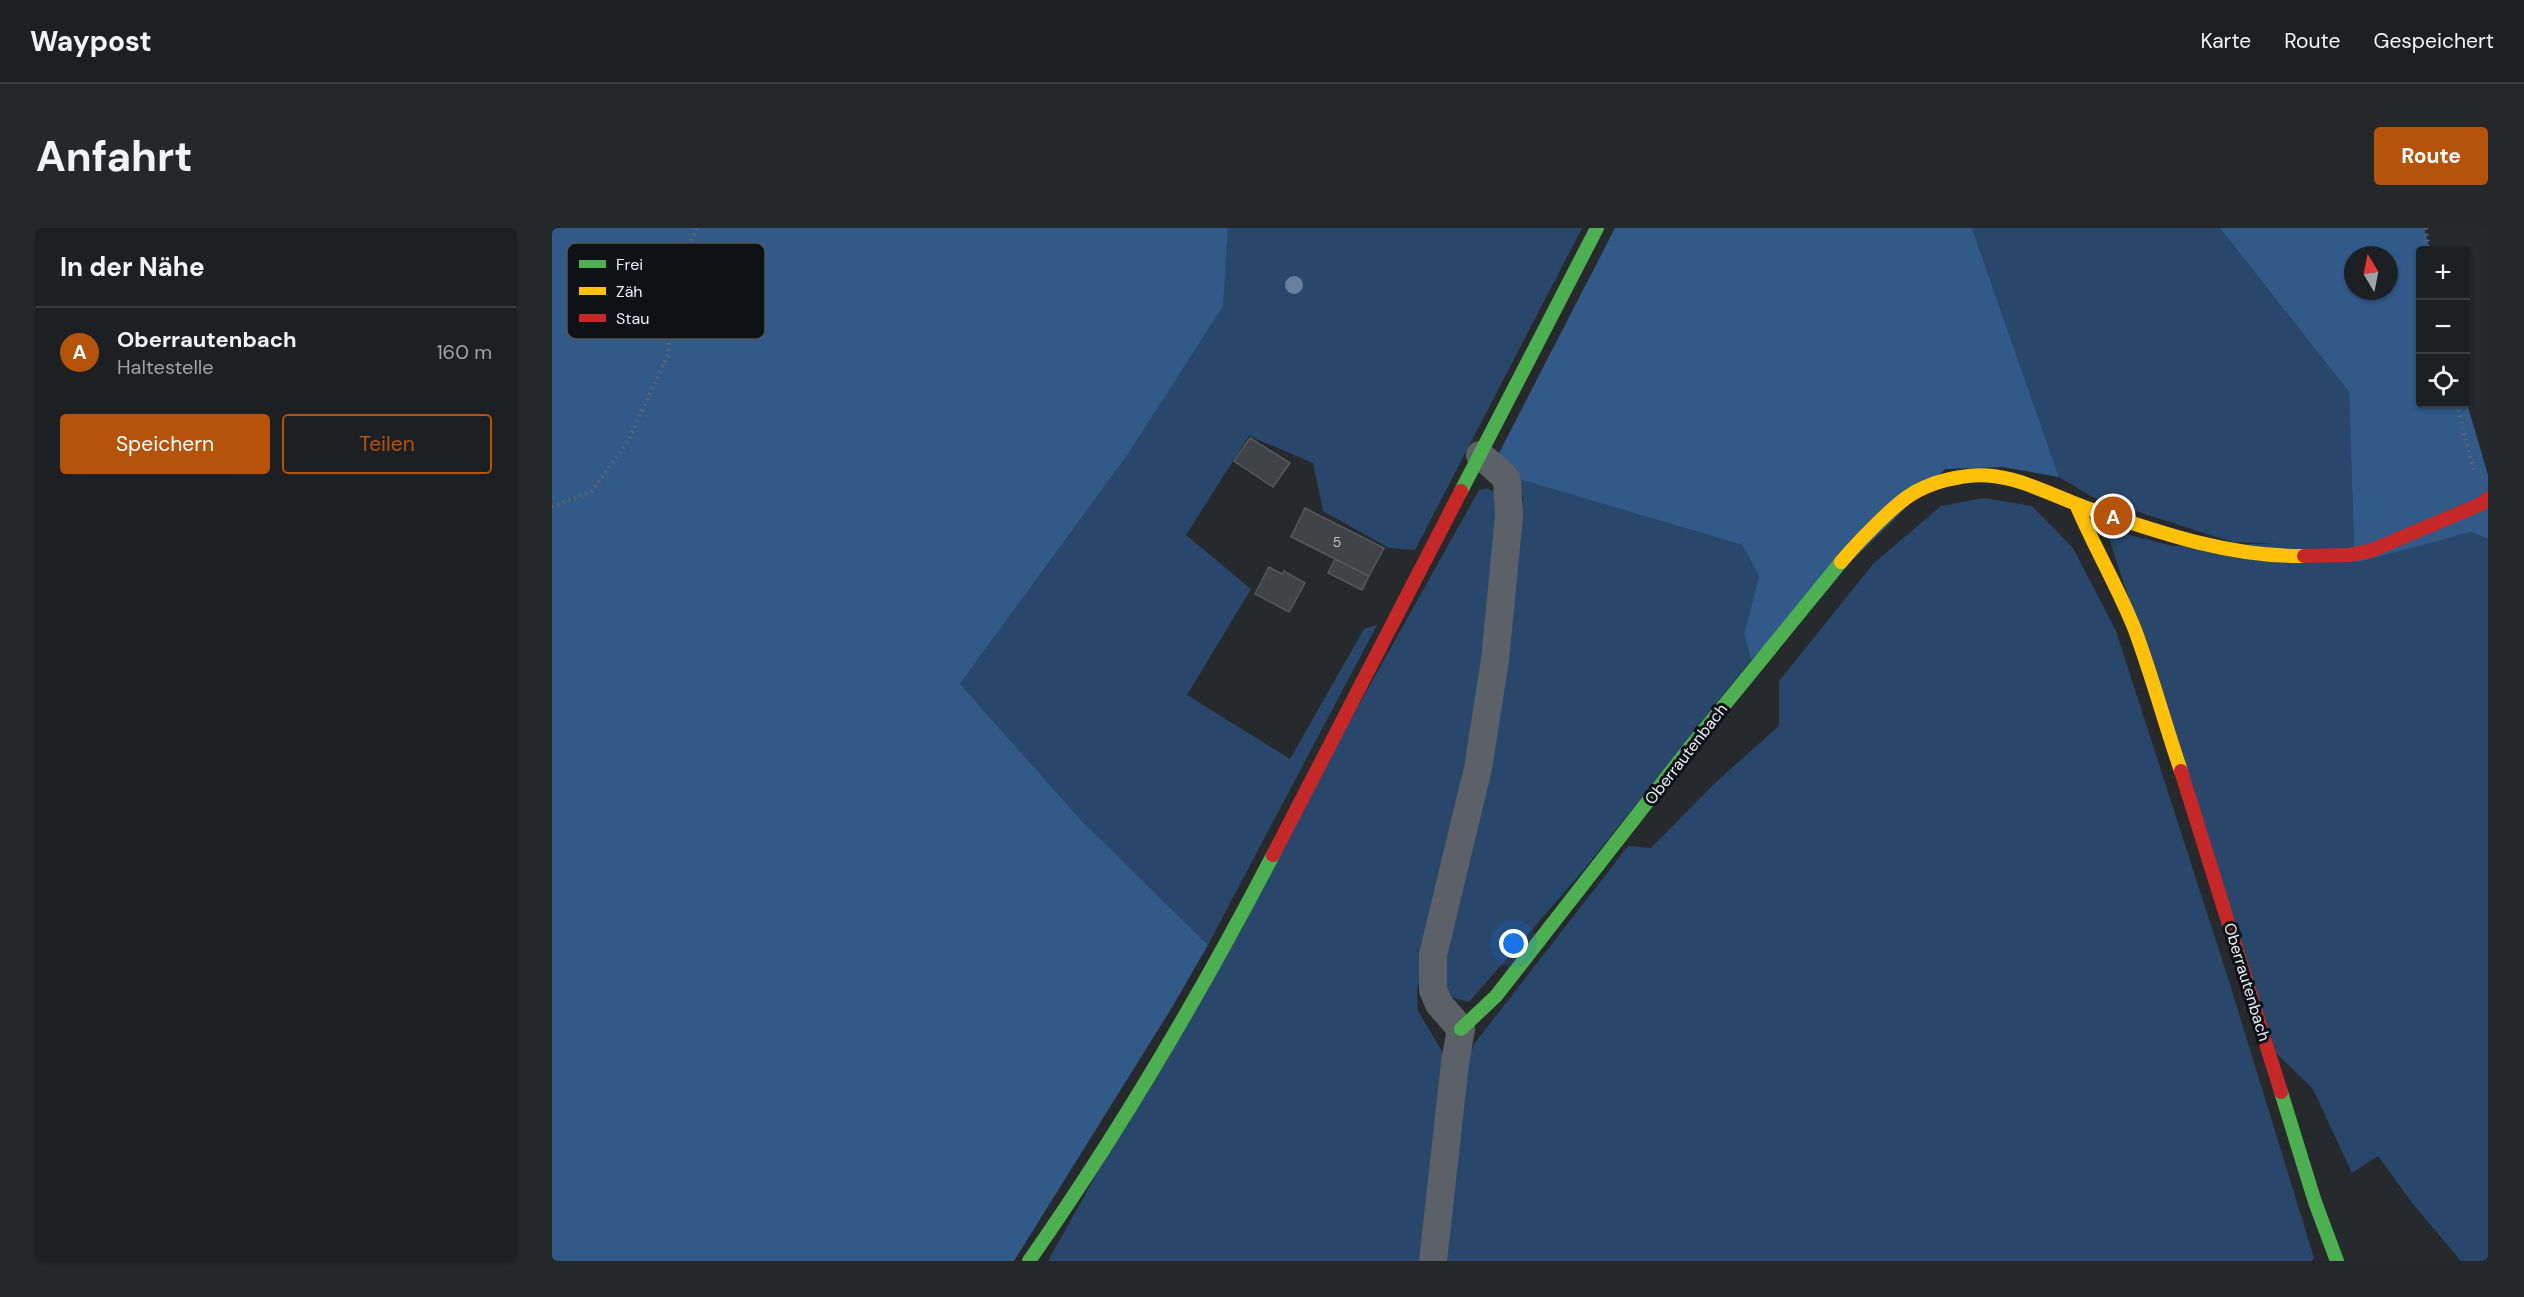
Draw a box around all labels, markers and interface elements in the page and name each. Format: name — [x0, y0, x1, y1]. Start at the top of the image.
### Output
text: Waypost — [30, 23, 152, 60]
text: Karte — [2200, 27, 2251, 55]
text: Route — [2284, 27, 2340, 55]
text: Gespeichert — [2373, 27, 2494, 55]
button: Route — [2374, 127, 2488, 185]
text: Anfahrt — [36, 129, 192, 184]
legend — [567, 243, 765, 339]
north arrow — [2344, 246, 2398, 300]
map controls — [2416, 246, 2470, 408]
button: + — [2416, 246, 2470, 300]
text: In der Nähe — [60, 250, 205, 284]
text: Frei — [616, 254, 643, 275]
text: Zäh — [616, 281, 643, 302]
button: − — [2416, 300, 2470, 354]
text: Stau — [616, 308, 649, 329]
text: Oberrautenbach — [117, 325, 297, 354]
text: A — [72, 339, 87, 365]
text: 160 m — [436, 339, 492, 365]
text: Haltestelle — [117, 354, 214, 380]
button: locate — [2416, 354, 2470, 408]
button: Speichern — [60, 414, 270, 474]
button: Teilen — [282, 414, 492, 474]
pin: A — [2094, 494, 2132, 538]
house number: 5 — [1333, 533, 1341, 551]
street label: Oberrautenbach — [1640, 699, 1732, 809]
street label: Oberrautenbach — [2219, 920, 2275, 1044]
your location — [1499, 929, 1528, 958]

